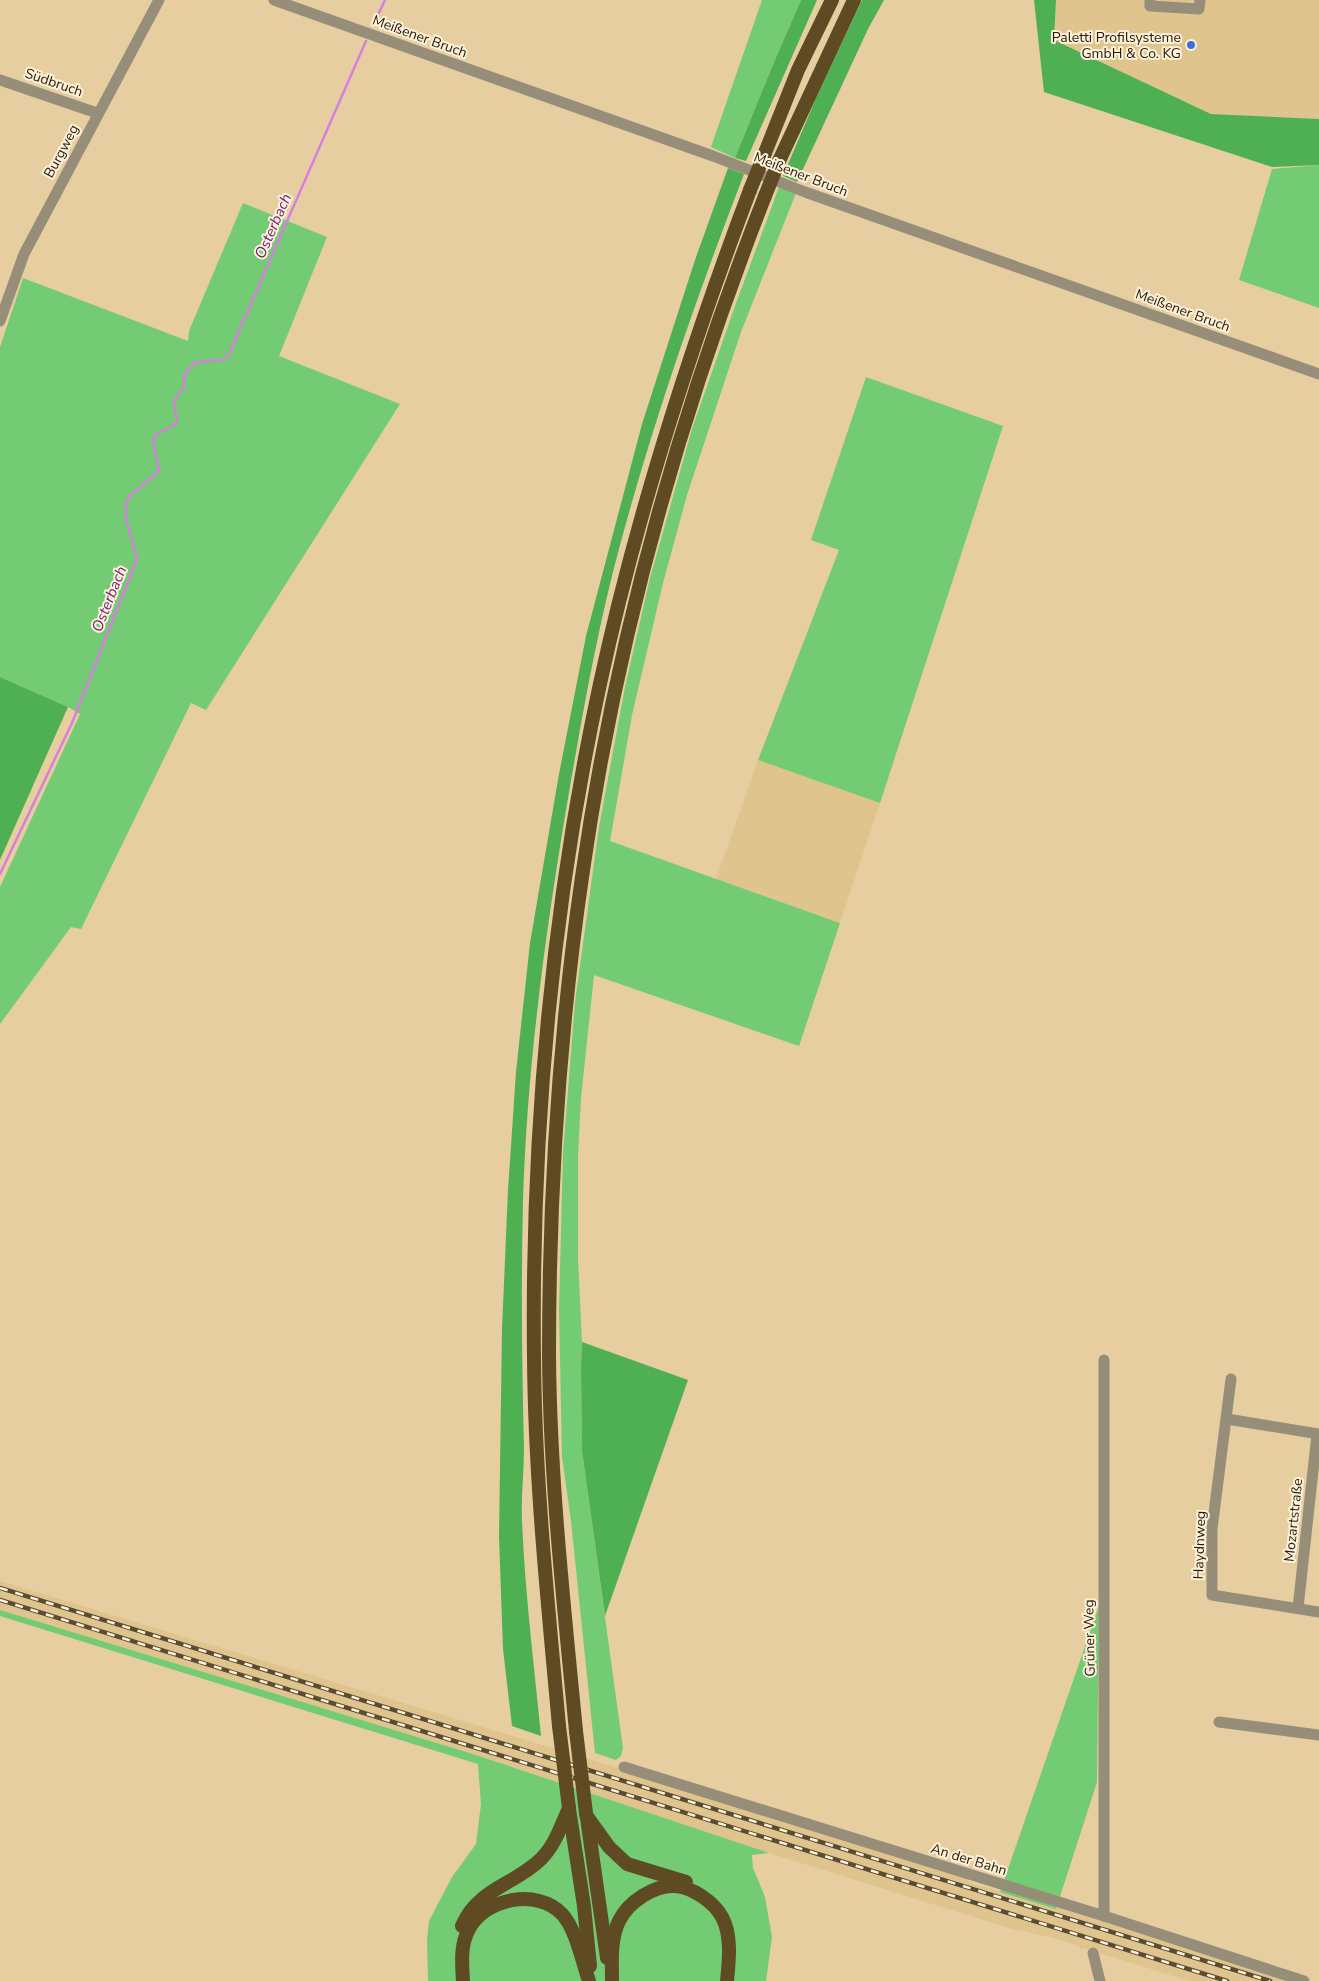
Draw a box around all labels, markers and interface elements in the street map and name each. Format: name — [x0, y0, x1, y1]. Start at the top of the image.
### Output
street label: Meißener Bruch — [370, 11, 470, 62]
place label: Paletti Profilsysteme GmbH & Co. KG — [1052, 28, 1181, 63]
marker: Paletti Profilsysteme GmbH & Co. KG — [1185, 39, 1197, 51]
street label: Südbruch — [22, 64, 85, 101]
street label: Burgweg — [39, 121, 83, 181]
street label: Meißener Bruch — [751, 148, 851, 201]
water label: Osterbach — [250, 190, 296, 262]
street label: Meißener Bruch — [1133, 285, 1233, 336]
water label: Osterbach — [87, 563, 131, 635]
street label: Mozartstraße — [1280, 1477, 1307, 1563]
street label: Haydnweg — [1189, 1510, 1210, 1580]
street label: Grüner Weg — [1079, 1599, 1100, 1677]
street label: An der Bahn — [928, 1839, 1009, 1880]

